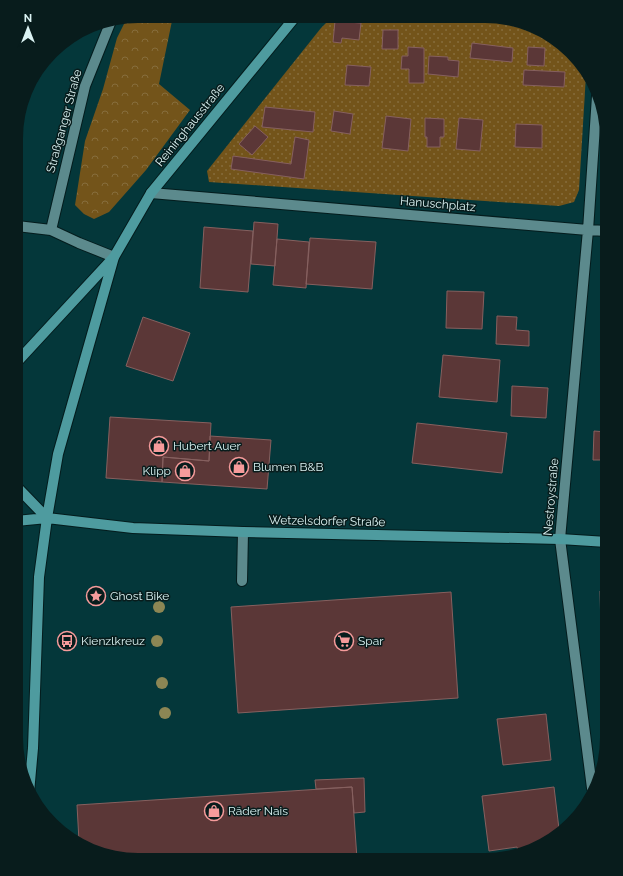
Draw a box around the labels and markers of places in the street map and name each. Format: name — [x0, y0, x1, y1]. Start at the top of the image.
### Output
shop icon: Hubert Auer — [148, 435, 170, 457]
place label: Hubert Auer — [173, 439, 242, 453]
shop icon: Blumen B&B — [228, 456, 250, 478]
shop icon: Klipp — [174, 460, 196, 482]
place label: Blumen B&B — [253, 460, 324, 474]
place label: Klipp — [143, 464, 171, 478]
place icon: Ghost Bike — [85, 585, 107, 607]
place label: Ghost Bike — [110, 589, 169, 603]
bus stop icon: Kienzlkreuz — [56, 630, 78, 652]
supermarket icon: Spar — [333, 630, 355, 652]
place label: Kienzlkreuz — [81, 634, 145, 648]
place label: Spar — [358, 634, 384, 648]
shop icon: Räder Nais — [203, 800, 225, 822]
place label: Räder Nais — [228, 804, 288, 818]

